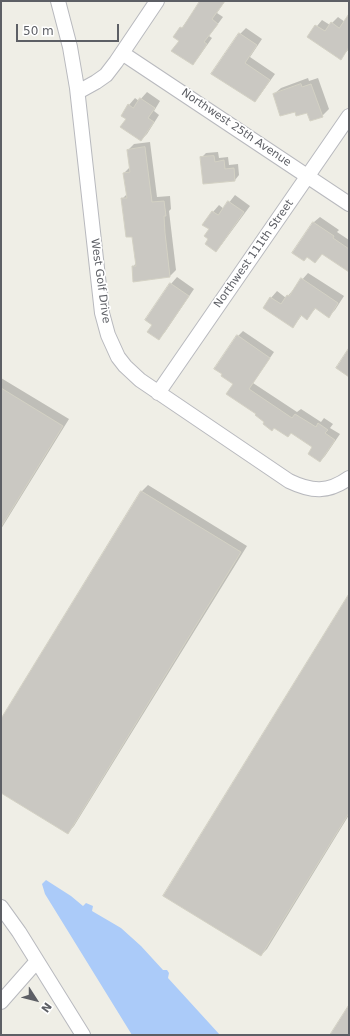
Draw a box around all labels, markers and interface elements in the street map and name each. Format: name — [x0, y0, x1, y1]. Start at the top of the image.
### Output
scale bar — [18, 16, 121, 42]
text: 50 m — [23, 24, 54, 38]
street label: Northwest 25th Avenue — [179, 86, 293, 170]
street label: Northwest 111th Street — [212, 197, 296, 311]
street label: West Golf Drive — [88, 238, 112, 324]
north arrow — [16, 980, 56, 1020]
text: N — [38, 1000, 54, 1015]

